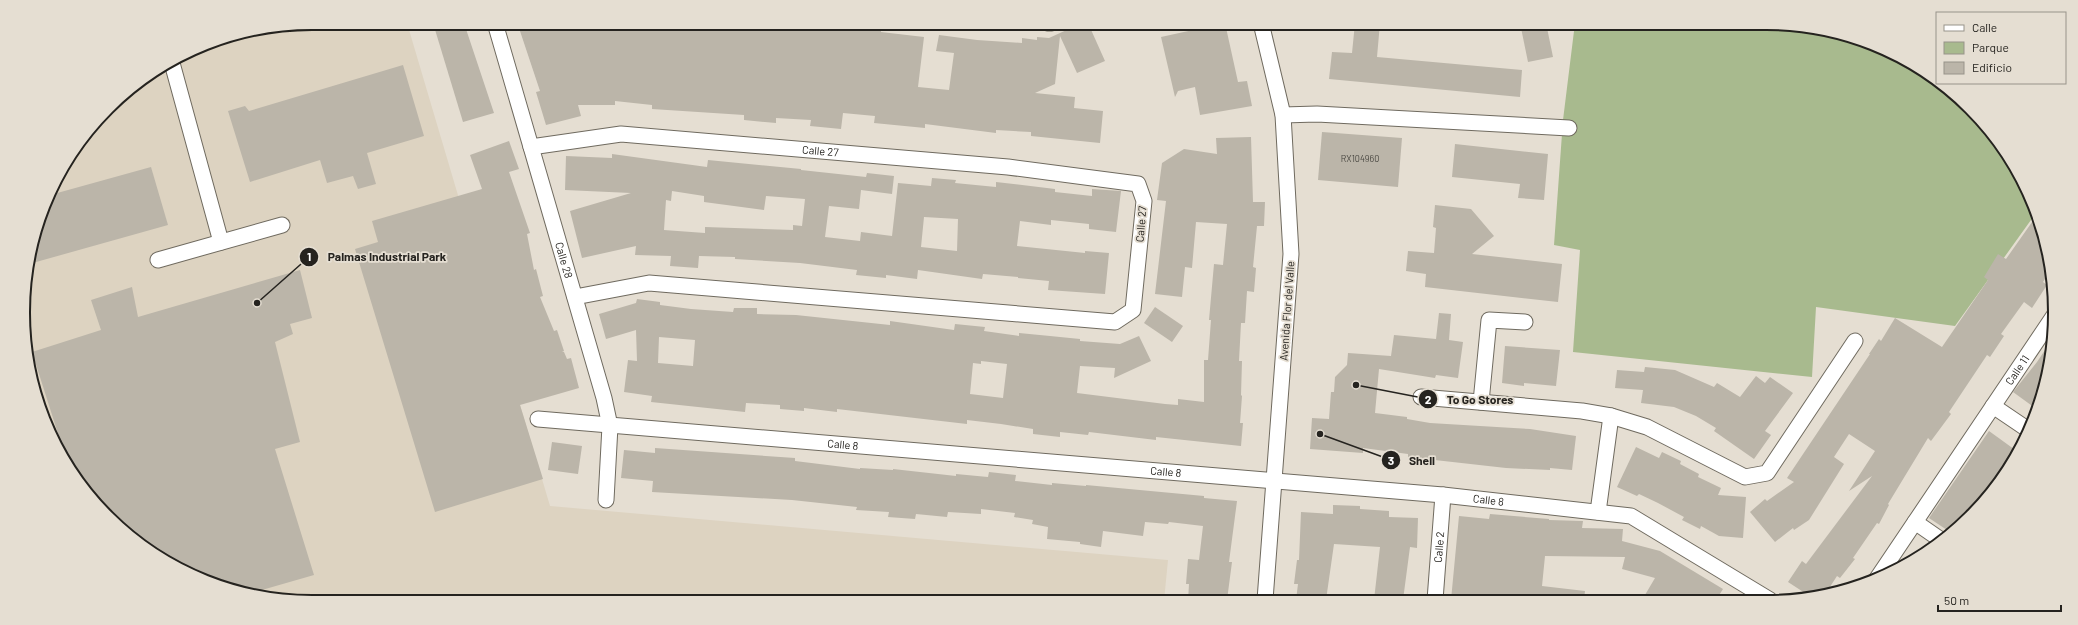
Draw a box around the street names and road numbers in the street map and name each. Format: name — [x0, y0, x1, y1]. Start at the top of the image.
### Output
street label: Calle 27 — [802, 142, 839, 159]
street label: Calle 27 — [1132, 205, 1149, 243]
street label: Calle 28 — [553, 240, 576, 280]
street label: Avenida Flor del Valle — [1277, 261, 1296, 361]
street label: Calle 11 — [2002, 352, 2031, 387]
street label: Calle 8 — [827, 436, 859, 452]
street label: Calle 8 — [1150, 463, 1182, 479]
street label: Calle 8 — [1472, 491, 1505, 508]
street label: Calle 2 — [1431, 531, 1446, 563]

